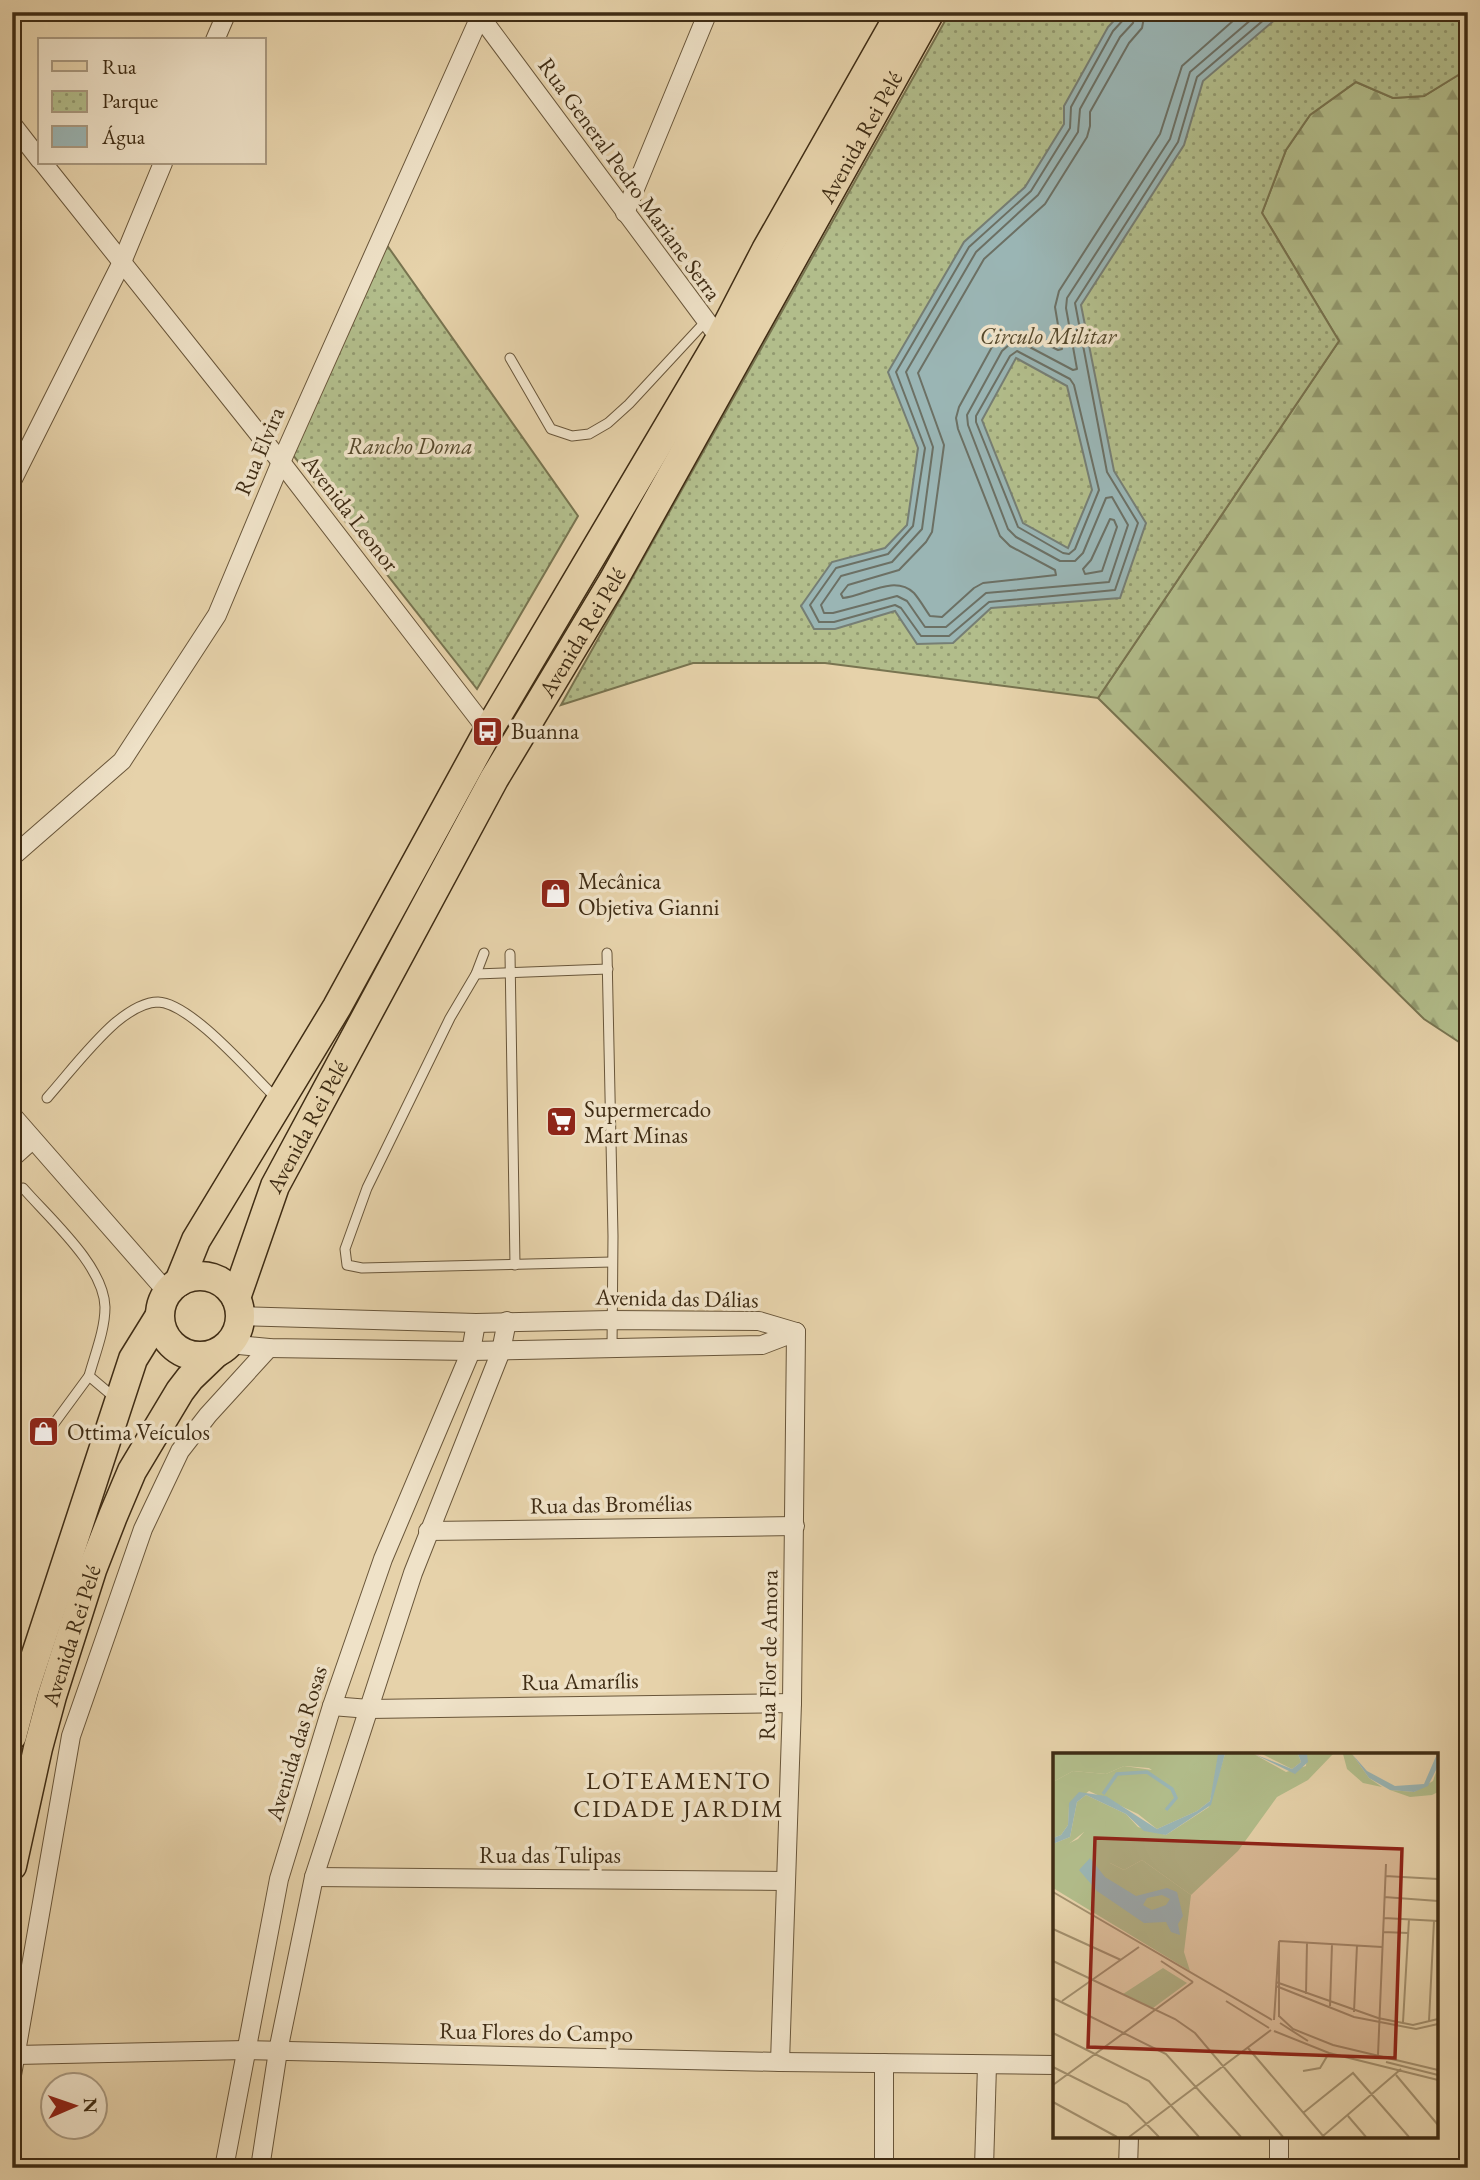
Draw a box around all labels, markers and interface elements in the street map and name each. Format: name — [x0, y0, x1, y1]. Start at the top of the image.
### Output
legend — [38, 38, 266, 164]
street label: Rua General Pedro Mariane Serra — [532, 51, 729, 307]
text: Rua — [102, 53, 137, 80]
street label: Avenida Rei Pelé — [811, 66, 909, 209]
text: Parque — [102, 87, 158, 114]
text: Água — [101, 123, 146, 150]
park label: Circulo Militar — [980, 321, 1118, 351]
street label: Rua Elvira — [227, 401, 291, 500]
park label: Rancho Doma — [347, 431, 473, 461]
street label: Avenida Leonor — [295, 448, 406, 578]
street label: Avenida Rei Pelé — [531, 562, 633, 704]
bus stop icon: Buanna — [471, 714, 505, 748]
place label: Buanna — [511, 716, 580, 746]
place label: Mecânica Objetiva Gianni — [578, 866, 720, 922]
shop icon: Mecânica Objetiva Gianni — [538, 877, 572, 911]
street label: Avenida Rei Pelé — [258, 1055, 355, 1199]
place label: Supermercado Mart Minas — [584, 1094, 711, 1150]
supermarket icon: Supermercado Mart Minas — [544, 1105, 578, 1139]
street label: Avenida das Dálias — [594, 1282, 759, 1314]
shop icon: Ottima Veículos — [27, 1415, 61, 1449]
place label: Ottima Veículos — [67, 1417, 210, 1447]
street label: Rua das Bromélias — [530, 1488, 692, 1520]
street label: Avenida Rei Pelé — [35, 1561, 108, 1711]
street label: Rua Flor de Amora — [752, 1569, 785, 1741]
street label: Avenida das Rosas — [258, 1662, 334, 1825]
street label: Rua Amarílis — [521, 1665, 639, 1697]
inset map — [1053, 1753, 1438, 2138]
district label: LOTEAMENTO CIDADE JARDIM — [573, 1765, 785, 1824]
street label: Rua das Tulipas — [479, 1840, 621, 1870]
street label: Rua Flores do Campo — [439, 2015, 633, 2049]
north arrow — [38, 2072, 108, 2142]
text: N — [78, 2097, 103, 2114]

